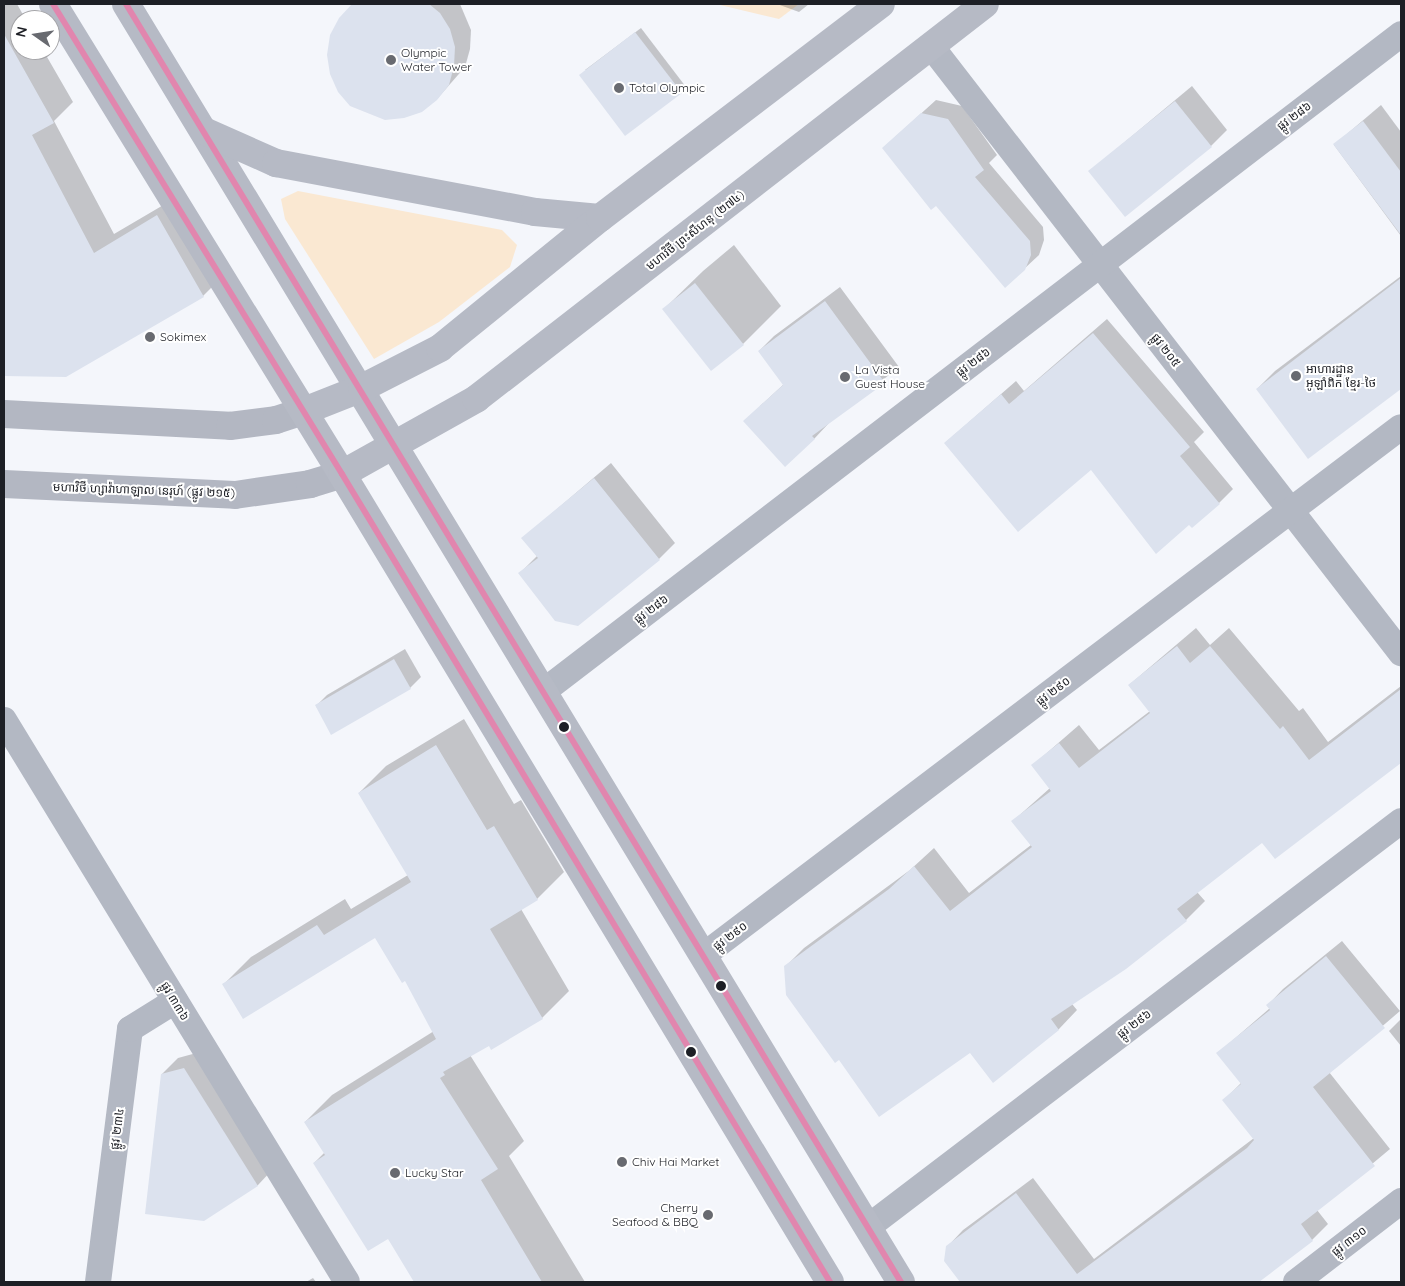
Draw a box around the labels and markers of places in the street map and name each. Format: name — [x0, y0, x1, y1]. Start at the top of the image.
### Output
place label: Olympic Water Tower — [401, 46, 472, 74]
marker: Olympic Water Tower — [385, 54, 397, 66]
place label: Total Olympic — [629, 81, 705, 95]
marker: Total Olympic — [613, 82, 625, 94]
place label: Sokimex — [160, 330, 206, 344]
marker: Sokimex — [144, 331, 156, 343]
place label: អាហារដ្ឋាន អូឡាំពិក ខ្មែរ-ថៃ — [1306, 362, 1376, 390]
place label: La Vista Guest House — [855, 363, 925, 391]
marker: អាហារដ្ឋាន អូឡាំពិក ខ្មែរ-ថៃ — [1290, 370, 1302, 382]
marker: La Vista Guest House — [839, 371, 851, 383]
unlabelled marker — [559, 722, 569, 732]
unlabelled marker — [716, 981, 726, 991]
unlabelled marker — [686, 1047, 696, 1057]
place label: Chiv Hai Market — [632, 1155, 719, 1169]
marker: Chiv Hai Market — [616, 1156, 628, 1168]
place label: Lucky Star — [405, 1166, 464, 1180]
marker: Lucky Star — [389, 1167, 401, 1179]
place label: Cherry Seafood & BBQ — [612, 1201, 698, 1229]
marker: Cherry Seafood & BBQ — [702, 1209, 714, 1221]

